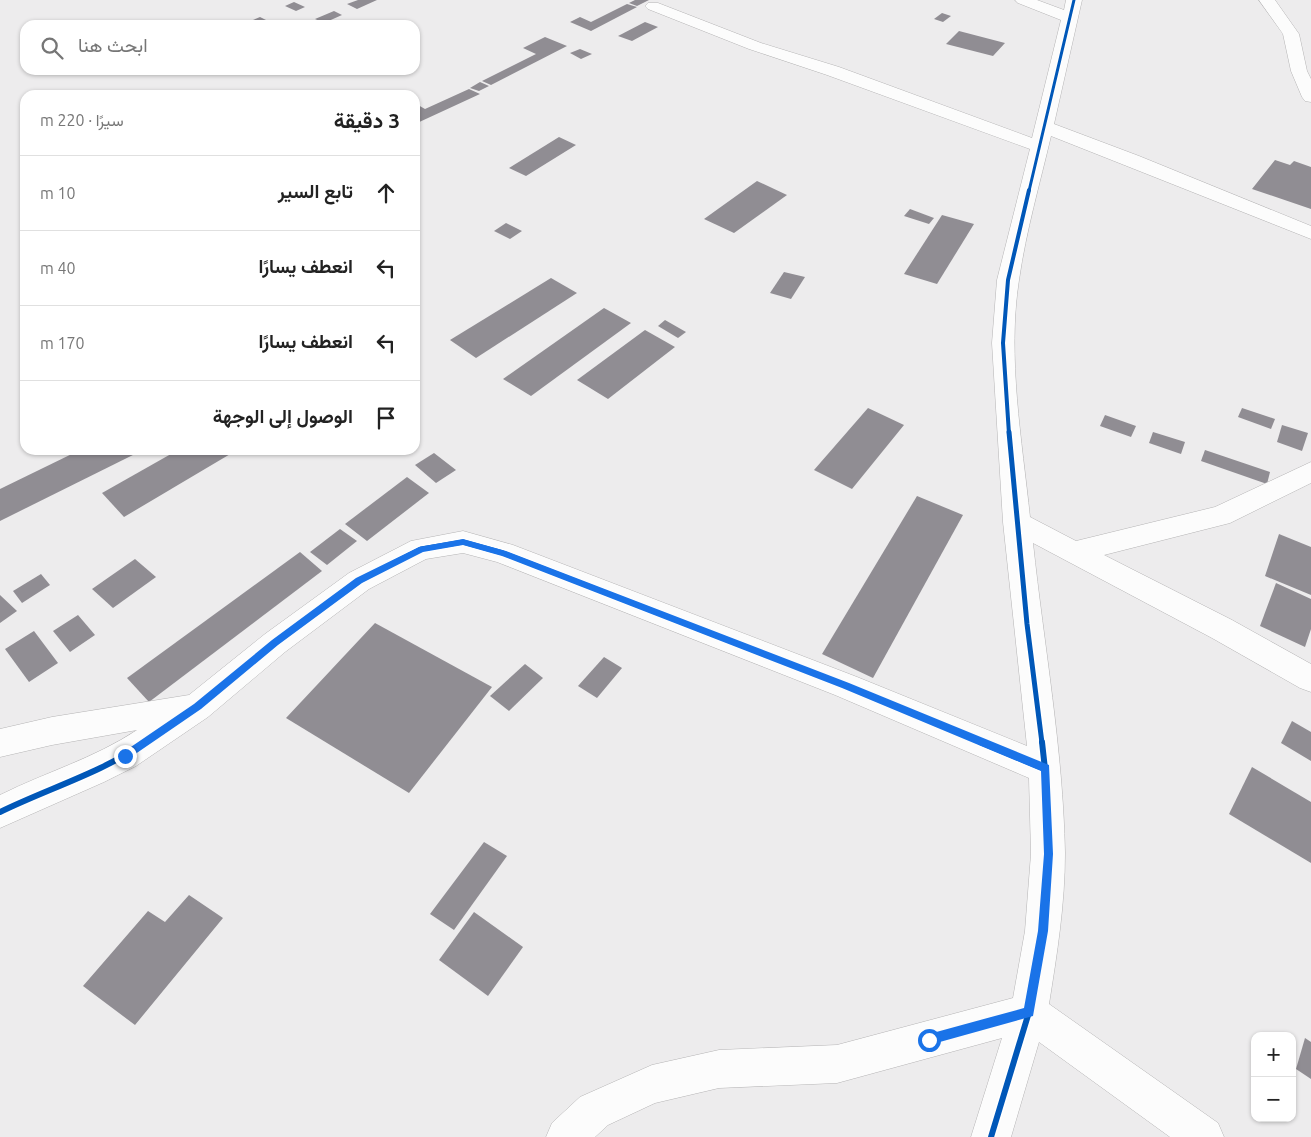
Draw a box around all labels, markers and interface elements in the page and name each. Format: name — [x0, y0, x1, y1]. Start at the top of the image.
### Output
search box — [20, 20, 420, 75]
icon: search — [38, 34, 66, 62]
text: ابحث هنا — [78, 34, 148, 56]
text: 3 دقيقة — [334, 108, 400, 132]
text: سيرًا · 220 m — [40, 111, 124, 129]
icon: ahead — [372, 179, 400, 207]
text: تابع السير — [278, 180, 353, 202]
text: 10 m — [40, 184, 76, 202]
icon: left — [372, 254, 400, 282]
text: انعطف يسارًا — [259, 255, 353, 277]
text: 40 m — [40, 259, 76, 277]
icon: left — [372, 329, 400, 357]
text: انعطف يسارًا — [259, 330, 353, 352]
text: 170 m — [40, 334, 85, 352]
icon: arrive — [372, 404, 400, 432]
text: الوصول إلى الوجهة — [213, 405, 353, 427]
route end — [114, 745, 137, 768]
route start — [918, 1029, 941, 1052]
map controls — [1251, 1032, 1296, 1122]
button: + — [1251, 1032, 1296, 1077]
button: − — [1251, 1077, 1296, 1122]

